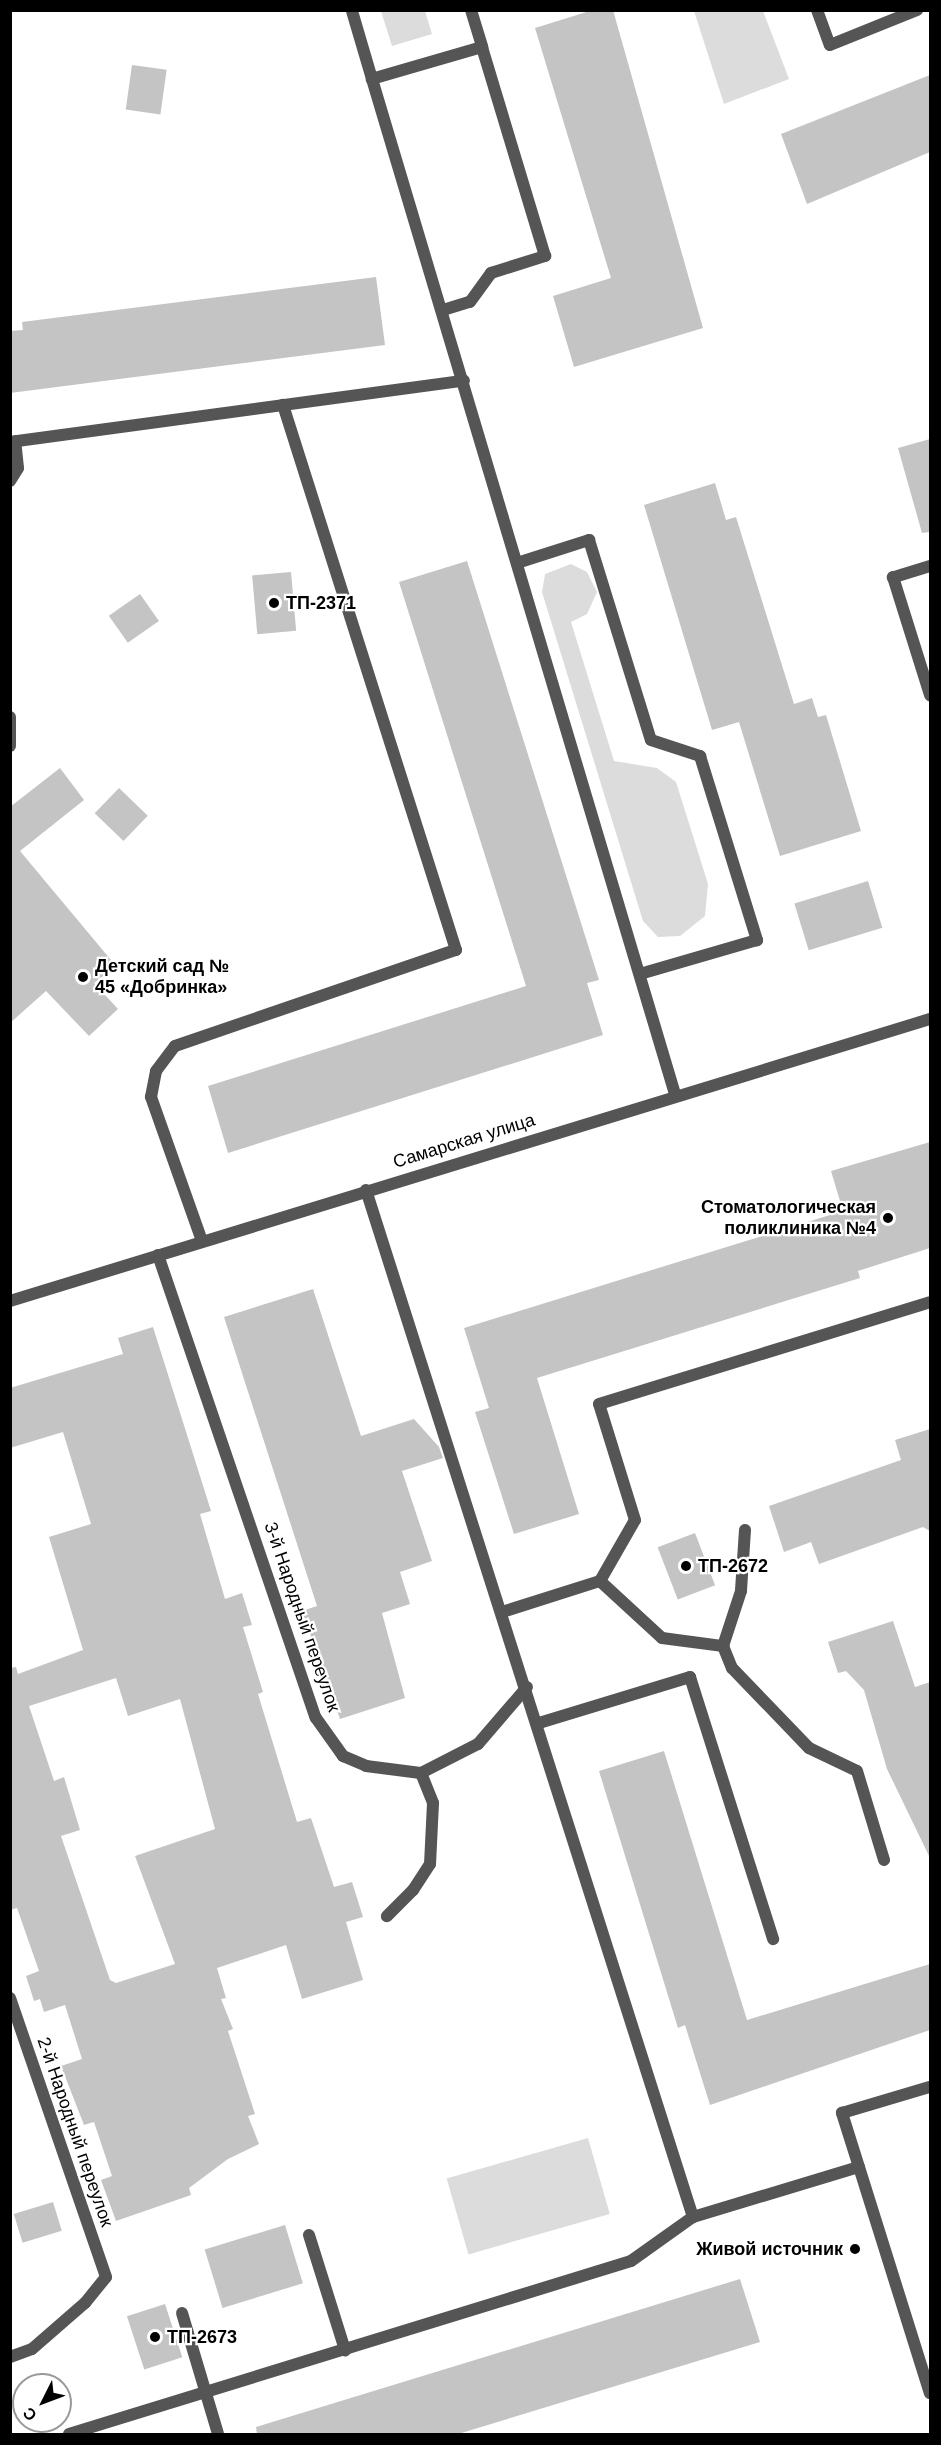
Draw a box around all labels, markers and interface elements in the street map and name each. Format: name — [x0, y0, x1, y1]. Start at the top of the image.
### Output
place label: ТП-2371 — [286, 592, 356, 614]
marker: ТП-2371 — [267, 596, 281, 610]
place label: Детский сад № 45 «Добринка» — [95, 956, 229, 998]
marker: Детский сад № 45 «Добринка» — [76, 970, 90, 984]
street label: Самарская улица — [390, 1109, 538, 1173]
place label: Стоматологическая поликлиника №4 — [701, 1197, 876, 1240]
marker: Стоматологическая поликлиника №4 — [881, 1211, 895, 1225]
street label: 3-й Народный переулок — [259, 1519, 345, 1715]
place label: ТП-2672 — [698, 1555, 768, 1577]
marker: ТП-2672 — [679, 1559, 693, 1573]
street label: 2-й Народный переулок — [32, 2034, 118, 2230]
place label: Живой источник — [696, 2238, 843, 2260]
marker: Живой источник — [848, 2242, 862, 2256]
place label: ТП-2673 — [167, 2326, 237, 2348]
marker: ТП-2673 — [148, 2330, 162, 2344]
north arrow — [12, 2373, 72, 2433]
text: С — [20, 2404, 40, 2424]

